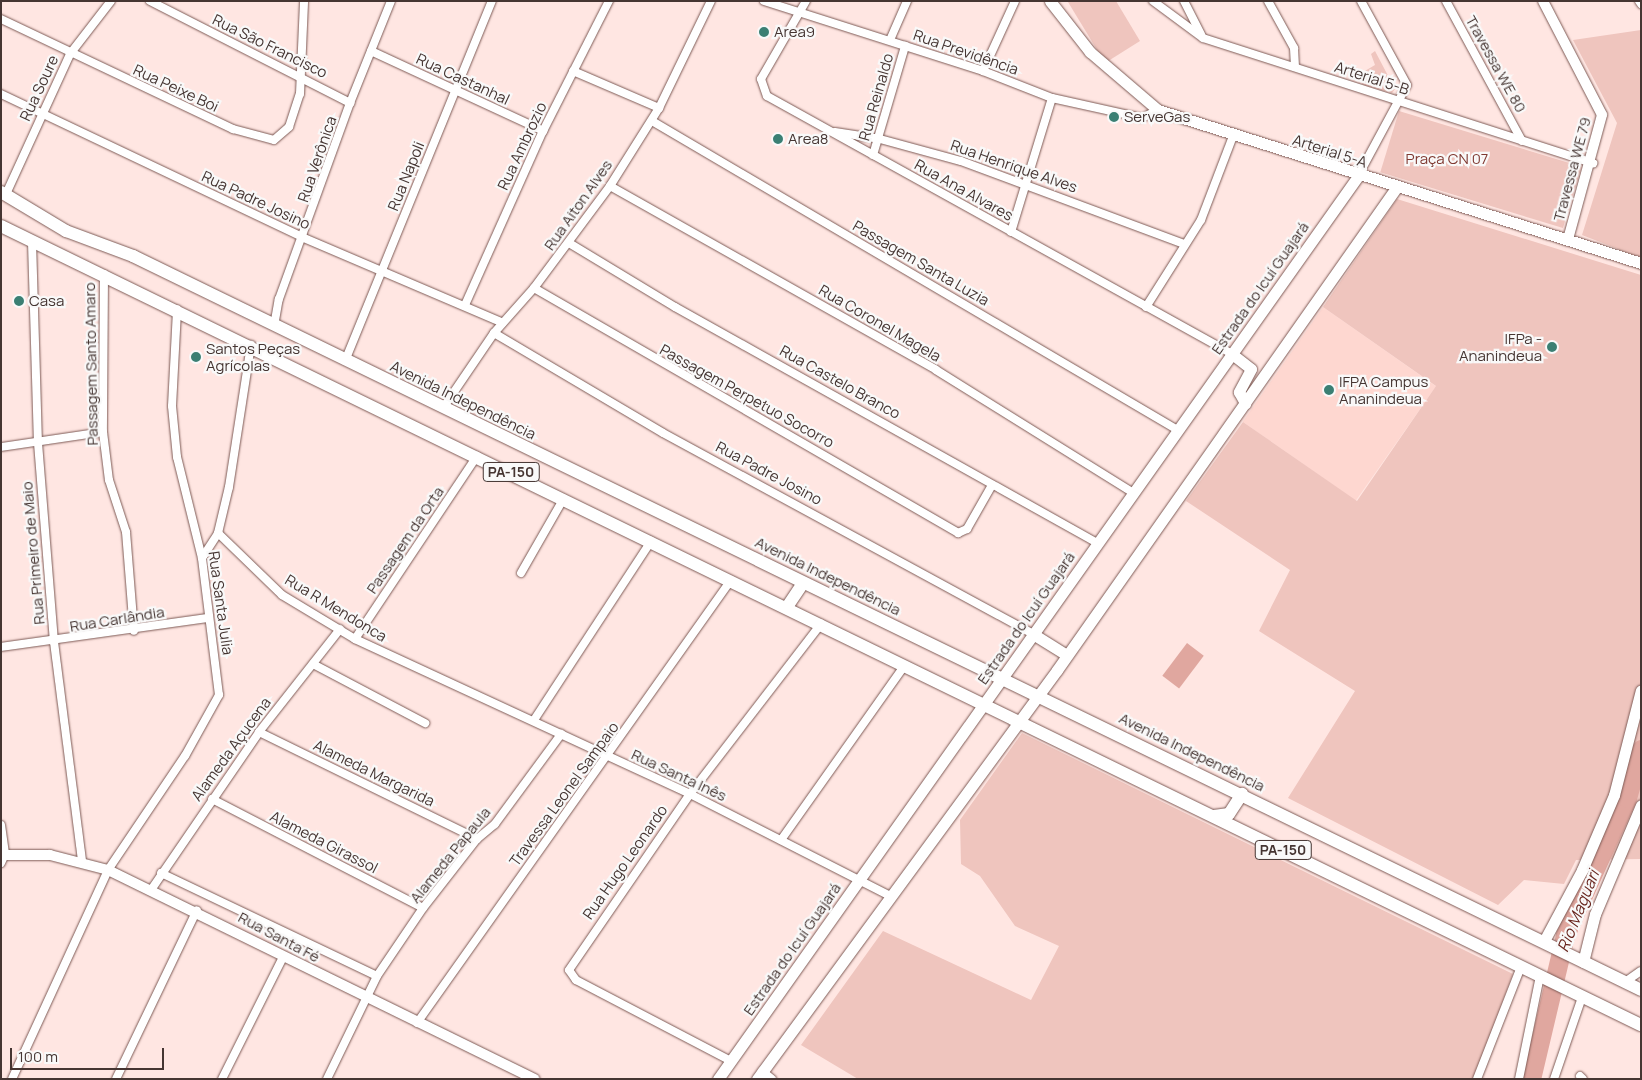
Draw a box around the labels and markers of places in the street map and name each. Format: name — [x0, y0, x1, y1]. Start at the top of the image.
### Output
place label: Area9 — [774, 23, 815, 41]
marker: Area9 — [758, 26, 770, 38]
place label: ServeGas — [1124, 108, 1190, 126]
marker: ServeGas — [1108, 111, 1120, 123]
place label: Area8 — [788, 130, 828, 148]
marker: Area8 — [772, 133, 784, 145]
place label: Casa — [29, 292, 64, 310]
marker: Casa — [13, 295, 25, 307]
place label: IFPa - Ananindeua — [1459, 329, 1542, 364]
place label: Santos Peças Agrícolas — [206, 339, 300, 374]
marker: IFPa - Ananindeua — [1546, 341, 1558, 353]
marker: Santos Peças Agrícolas — [190, 351, 202, 363]
place label: IFPA Campus Ananindeua — [1339, 372, 1428, 407]
marker: IFPA Campus Ananindeua — [1323, 384, 1335, 396]

